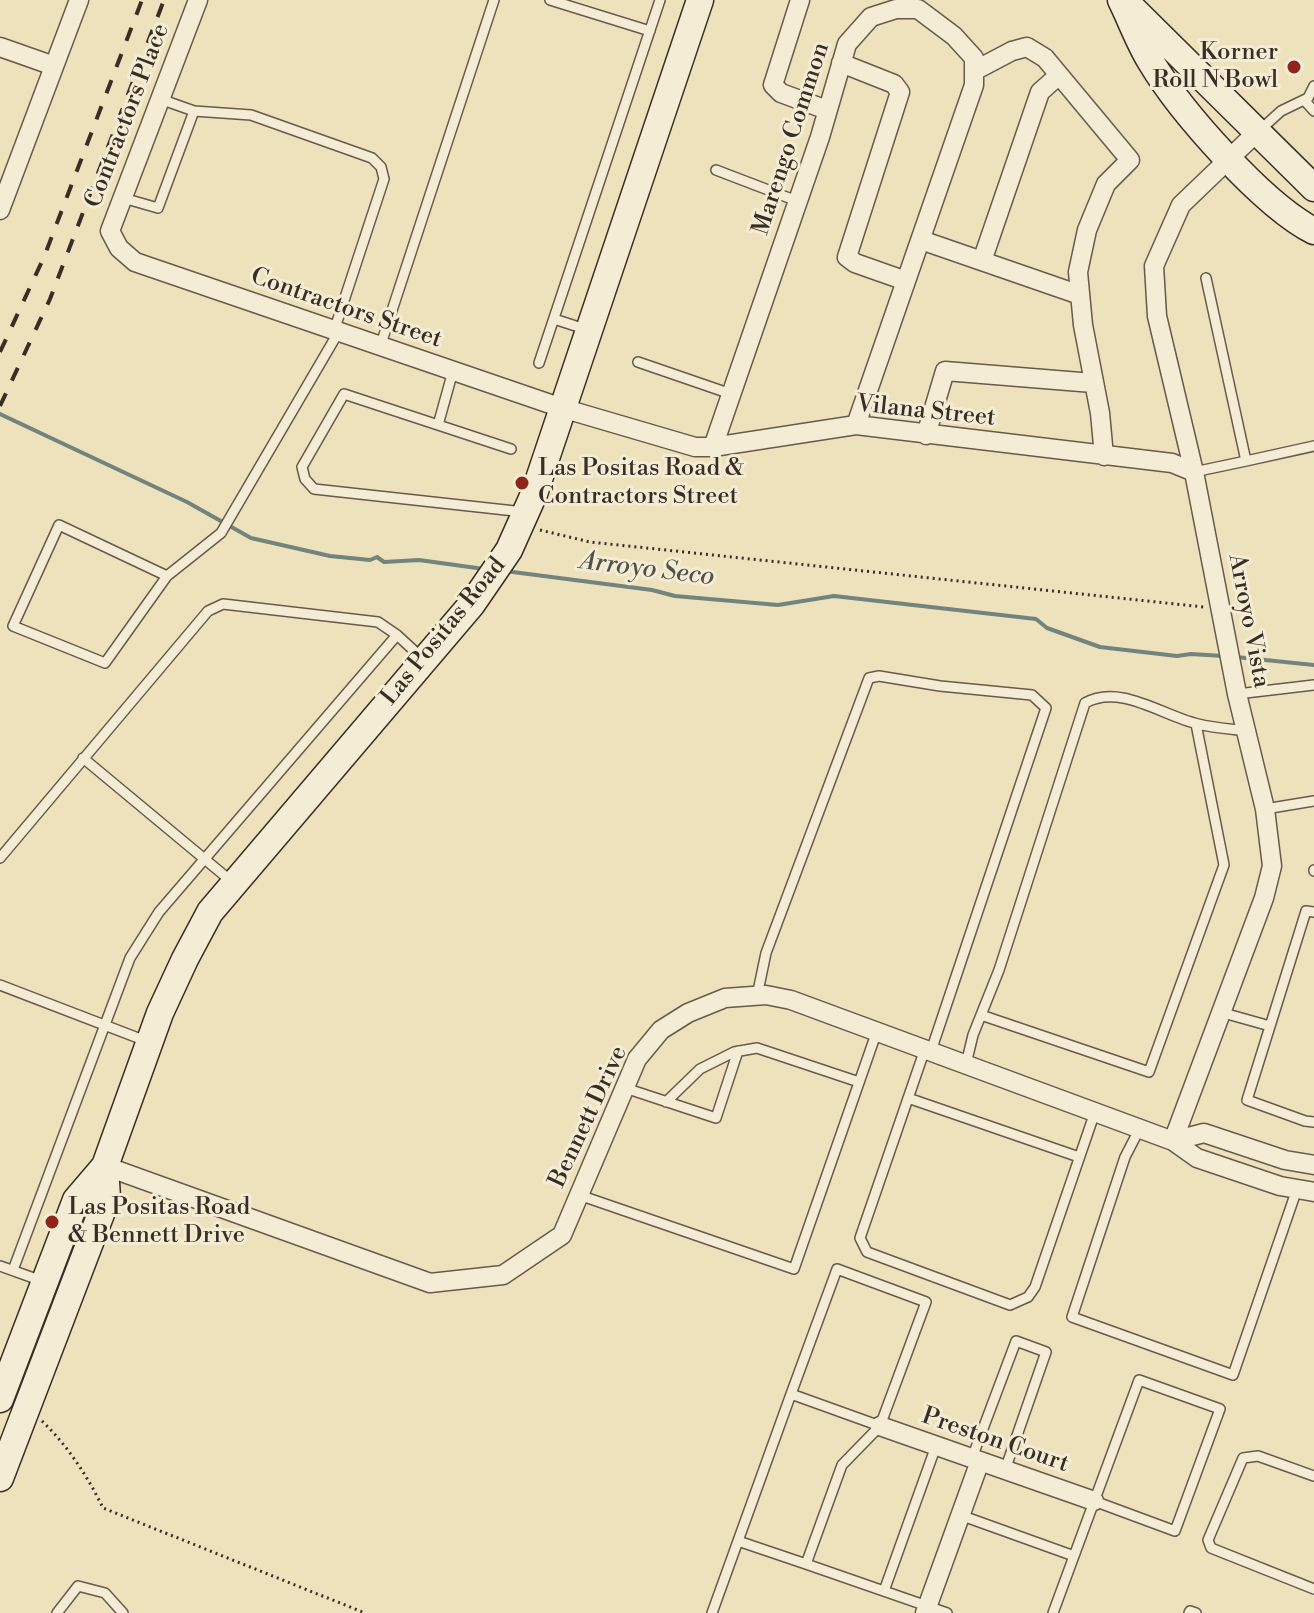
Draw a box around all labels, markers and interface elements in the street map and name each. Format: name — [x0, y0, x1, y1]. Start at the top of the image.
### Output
street label: Contractors Place — [80, 20, 176, 212]
street label: Marengo Common — [747, 39, 837, 239]
place label: Korner Roll N Bowl — [1153, 39, 1278, 95]
marker: Korner Roll N Bowl — [1285, 58, 1303, 76]
street label: Contractors Street — [247, 263, 445, 355]
street label: Vilana Street — [855, 390, 997, 434]
place label: Las Positas Road & Contractors Street — [538, 455, 744, 511]
marker: Las Positas Road & Contractors Street — [513, 474, 531, 492]
water label: Arroyo Seco — [578, 546, 716, 594]
street label: Las Positas Road — [376, 552, 512, 712]
street label: Arroyo Vista — [1221, 552, 1275, 690]
street label: Bennett Drive — [544, 1042, 634, 1192]
place label: Las Positas Road & Bennett Drive — [68, 1194, 250, 1250]
marker: Las Positas Road & Bennett Drive — [43, 1213, 61, 1231]
street label: Preston Court — [918, 1402, 1072, 1480]

